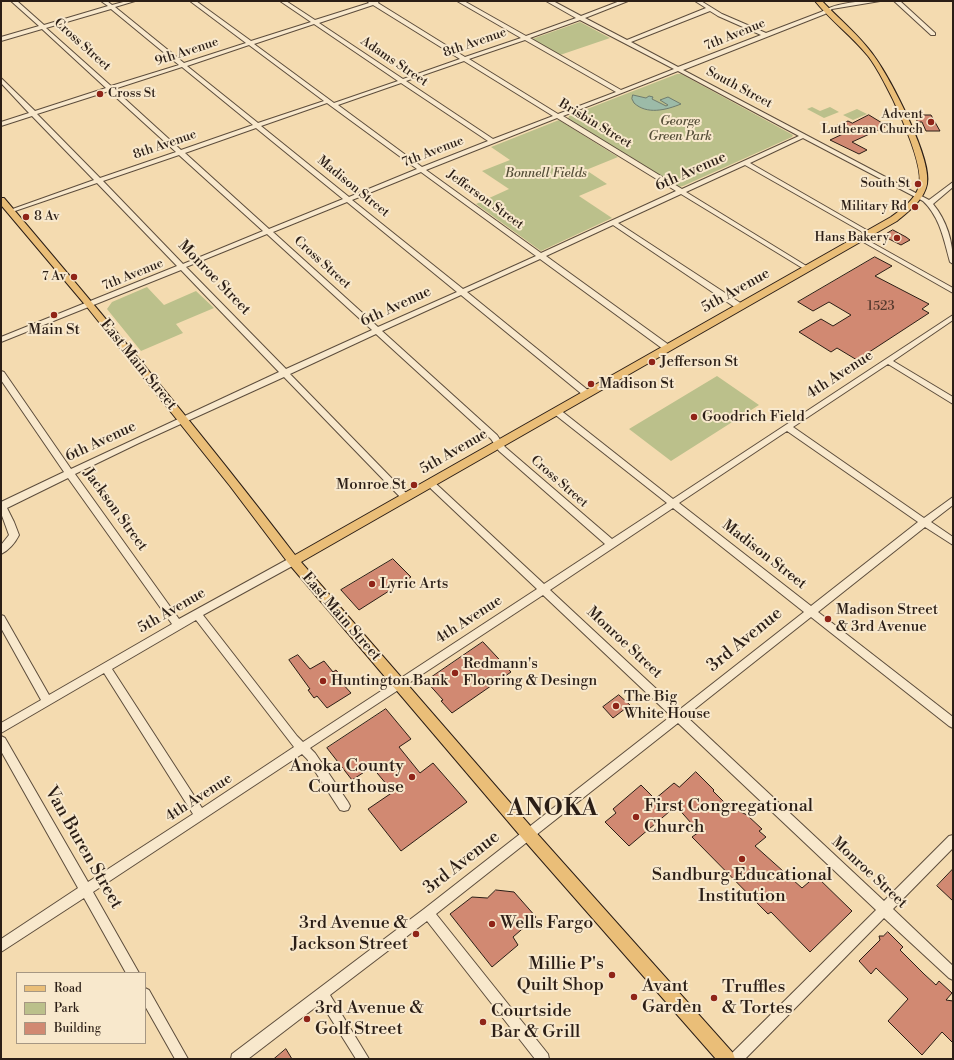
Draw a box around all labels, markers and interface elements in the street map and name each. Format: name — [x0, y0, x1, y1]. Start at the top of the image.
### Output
street label: Cross Street — [50, 15, 114, 75]
street label: 7th Avenue — [702, 16, 768, 54]
street label: 8th Avenue — [441, 25, 509, 61]
street label: 9th Avenue — [153, 34, 221, 70]
street label: Adams Street — [357, 34, 431, 90]
street label: South Street — [703, 64, 775, 112]
place label: Cross St — [108, 86, 156, 102]
marker: Cross St — [95, 89, 105, 99]
street label: Brisbin Street — [556, 96, 634, 152]
place label: Advent Lutheran Church — [822, 107, 923, 138]
park label: George Green Park — [648, 114, 712, 145]
marker: Advent Lutheran Church — [926, 117, 936, 127]
street label: 8th Avenue — [131, 127, 199, 163]
street label: 7th Avenue — [400, 133, 466, 171]
street label: 6th Avenue — [653, 148, 729, 196]
street label: Madison Street — [314, 153, 392, 221]
park label: Bonnell Fields — [505, 166, 587, 182]
street label: Jefferson Street — [444, 167, 526, 233]
place label: South St — [861, 176, 910, 192]
marker: South St — [913, 179, 923, 189]
place label: Military Rd — [840, 199, 907, 215]
marker: Military Rd — [910, 202, 920, 212]
place label: 8 Av — [34, 209, 59, 225]
marker: 8 Av — [21, 212, 31, 222]
place label: Hans Bakery — [815, 230, 889, 246]
street label: Cross Street — [290, 233, 354, 293]
marker: Hans Bakery — [892, 233, 902, 243]
street label: Monroe Street — [174, 237, 254, 319]
street label: 7th Avenue — [100, 256, 166, 294]
street label: 5th Avenue — [699, 265, 773, 317]
place label: 7 Av — [42, 269, 66, 285]
marker: 7 Av — [69, 272, 79, 282]
street label: 6th Avenue — [358, 283, 434, 331]
house number: 1523 — [867, 299, 895, 315]
marker: Main St — [49, 310, 59, 320]
street label: East Main Street — [96, 316, 180, 414]
place label: Main St — [28, 321, 80, 339]
street label: 4th Avenue — [803, 347, 877, 403]
place label: Jefferson St — [660, 353, 738, 371]
marker: Jefferson St — [647, 357, 657, 367]
place label: Madison St — [599, 375, 674, 393]
marker: Madison St — [586, 379, 596, 389]
place label: Goodrich Field — [702, 408, 805, 426]
marker: Goodrich Field — [689, 412, 699, 422]
street label: 6th Avenue — [63, 418, 139, 466]
street label: 5th Avenue — [417, 425, 491, 479]
street label: Cross Street — [527, 453, 591, 511]
street label: Jackson Street — [79, 465, 151, 555]
place label: Monroe St — [336, 476, 406, 494]
marker: Monroe St — [409, 480, 419, 490]
street label: Madison Street — [718, 516, 810, 594]
street label: East Main Street — [298, 569, 384, 665]
place label: Lyric Arts — [380, 575, 448, 593]
marker: Lyric Arts — [367, 579, 377, 589]
street label: 5th Avenue — [135, 584, 209, 638]
street label: 4th Avenue — [432, 592, 506, 648]
place label: Madison Street & 3rd Avenue — [836, 601, 938, 636]
street label: Monroe Street — [582, 603, 666, 683]
street label: 3rd Avenue — [703, 603, 787, 677]
marker: Madison Street & 3rd Avenue — [823, 614, 833, 624]
place label: Redmann's Flooring & Desingn — [463, 655, 597, 690]
marker: Redmann's Flooring & Desingn — [450, 668, 460, 678]
place label: Huntington Bank — [331, 672, 448, 690]
marker: Huntington Bank — [318, 676, 328, 686]
place label: The Big White House — [624, 688, 710, 723]
marker: The Big White House — [611, 701, 621, 711]
place label: Anoka County Courthouse — [289, 756, 404, 798]
street label: 4th Avenue — [162, 770, 236, 826]
marker: Anoka County Courthouse — [407, 772, 417, 782]
street label: Van Buren Street — [39, 783, 127, 913]
district label: ANOKA — [508, 795, 598, 823]
place label: First Congregational Church — [644, 796, 813, 838]
marker: First Congregational Church — [631, 812, 641, 822]
street label: 3rd Avenue — [420, 827, 504, 899]
street label: Monroe Street — [827, 833, 911, 913]
marker: Sandburg Educational Institution — [737, 854, 747, 864]
place label: Sandburg Educational Institution — [652, 865, 832, 908]
place label: 3rd Avenue & Jackson Street — [291, 913, 408, 956]
place label: Wells Fargo — [500, 913, 593, 935]
marker: Wells Fargo — [487, 919, 497, 929]
marker: 3rd Avenue & Jackson Street — [411, 929, 421, 939]
place label: Millie P's Quilt Shop — [517, 954, 604, 996]
marker: Millie P's Quilt Shop — [607, 970, 617, 980]
legend — [16, 972, 146, 1044]
place label: Avant Garden — [642, 976, 702, 1018]
place label: Truffles & Tortes — [722, 977, 793, 1020]
text: Road — [54, 981, 82, 996]
marker: Avant Garden — [629, 992, 639, 1002]
marker: Truffles & Tortes — [709, 993, 719, 1003]
place label: 3rd Avenue & Golf Street — [315, 998, 424, 1040]
text: Park — [54, 1001, 79, 1016]
place label: Courtside Bar & Grill — [491, 1001, 580, 1044]
marker: 3rd Avenue & Golf Street — [302, 1014, 312, 1024]
marker: Courtside Bar & Grill — [478, 1017, 488, 1027]
text: Building — [54, 1021, 101, 1036]

